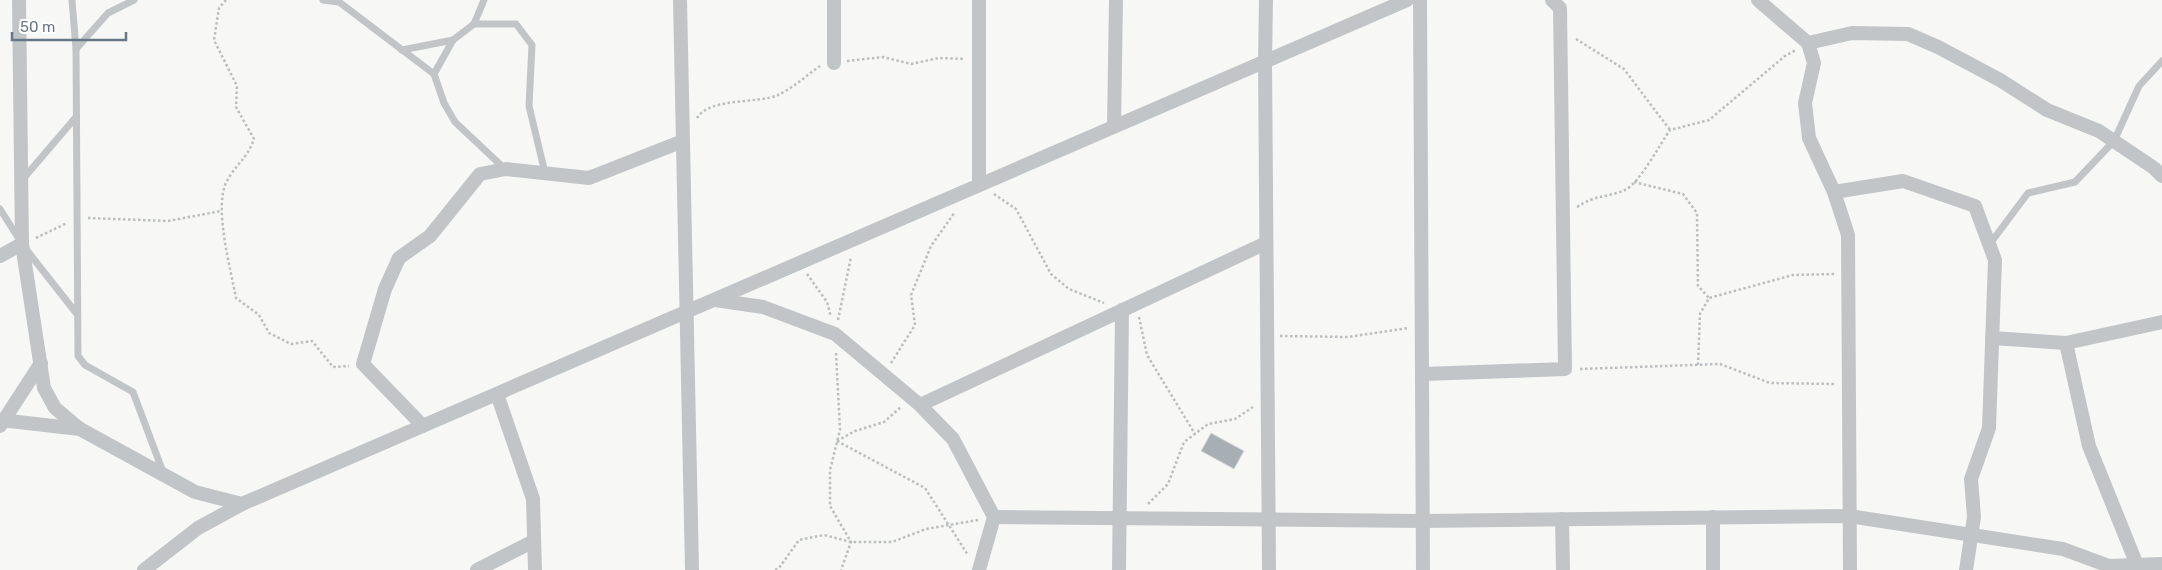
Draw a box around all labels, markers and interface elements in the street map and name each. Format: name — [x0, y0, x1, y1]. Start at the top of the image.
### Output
scale bar — [12, 10, 126, 42]
text: 50 m — [20, 18, 55, 36]

